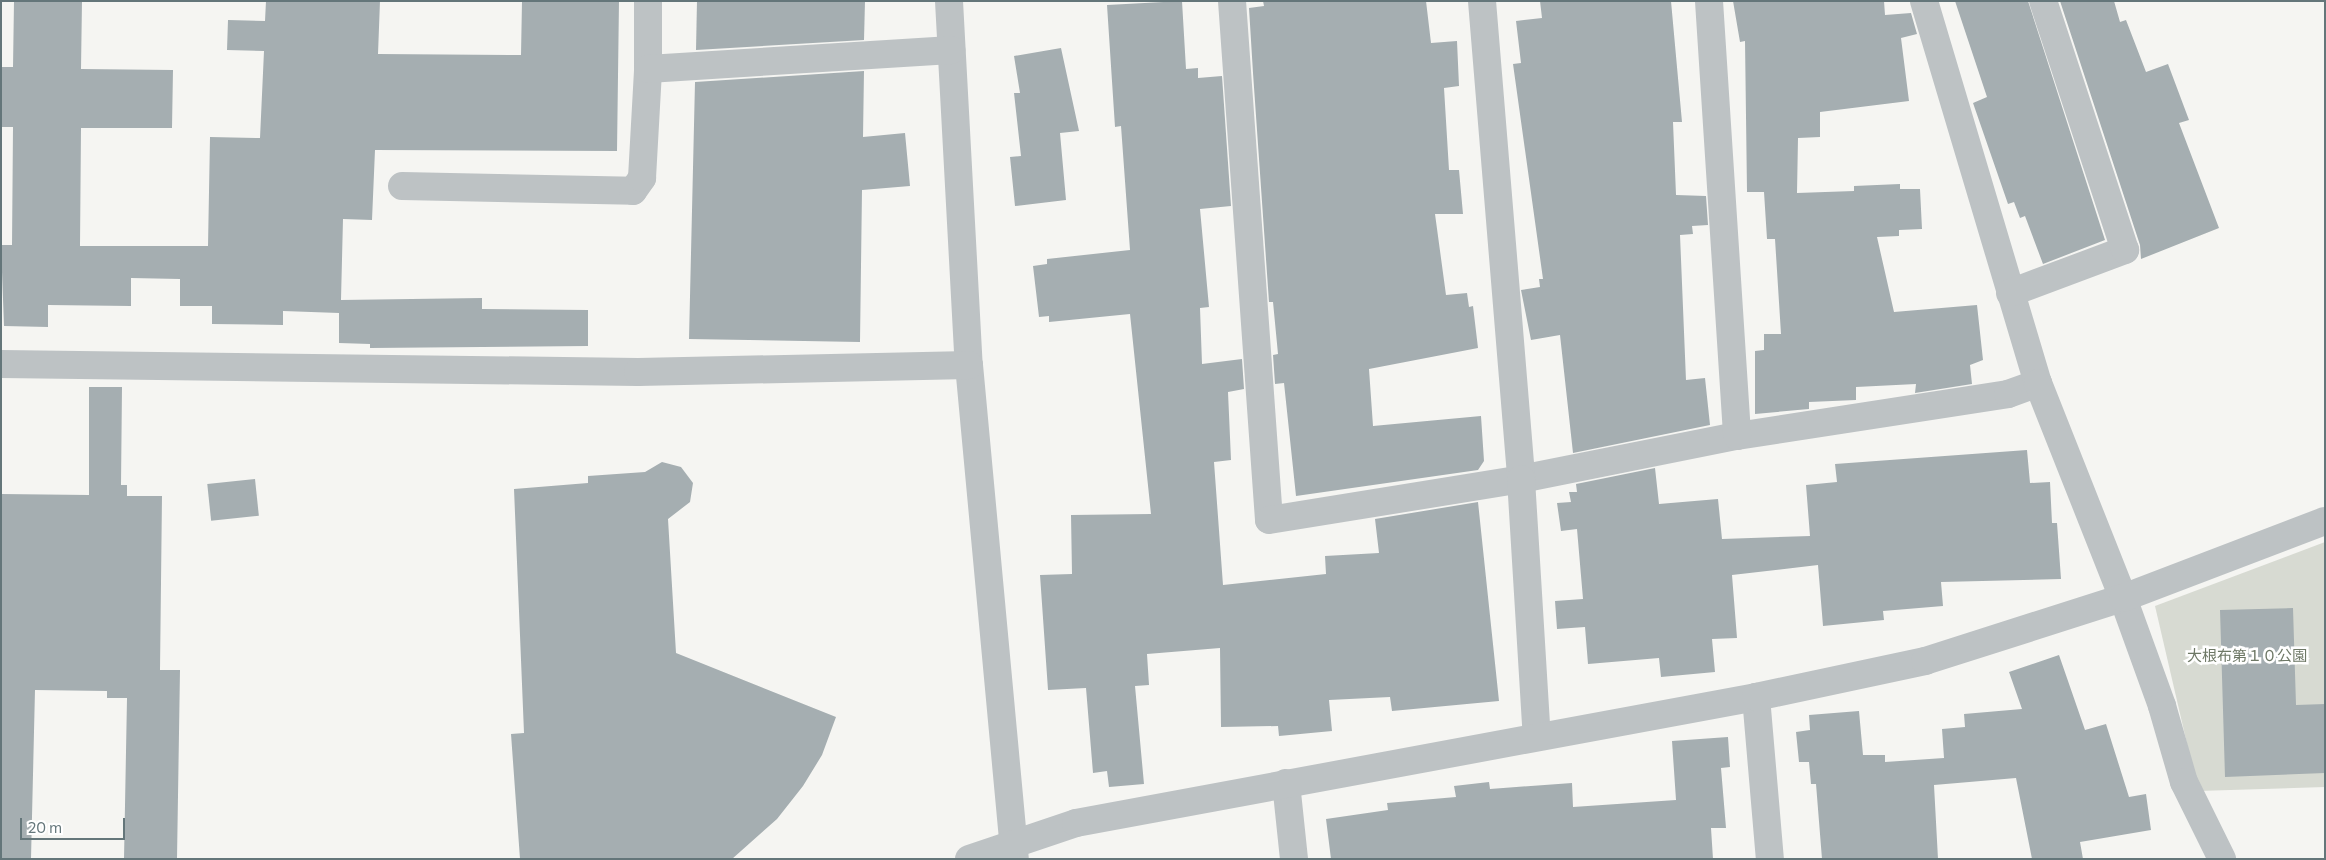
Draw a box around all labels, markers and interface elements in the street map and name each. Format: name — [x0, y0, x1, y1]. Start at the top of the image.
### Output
park label: 大根布第１０公園 — [2187, 647, 2307, 665]
scale bar — [22, 808, 128, 840]
text: 20 m — [28, 818, 62, 836]

